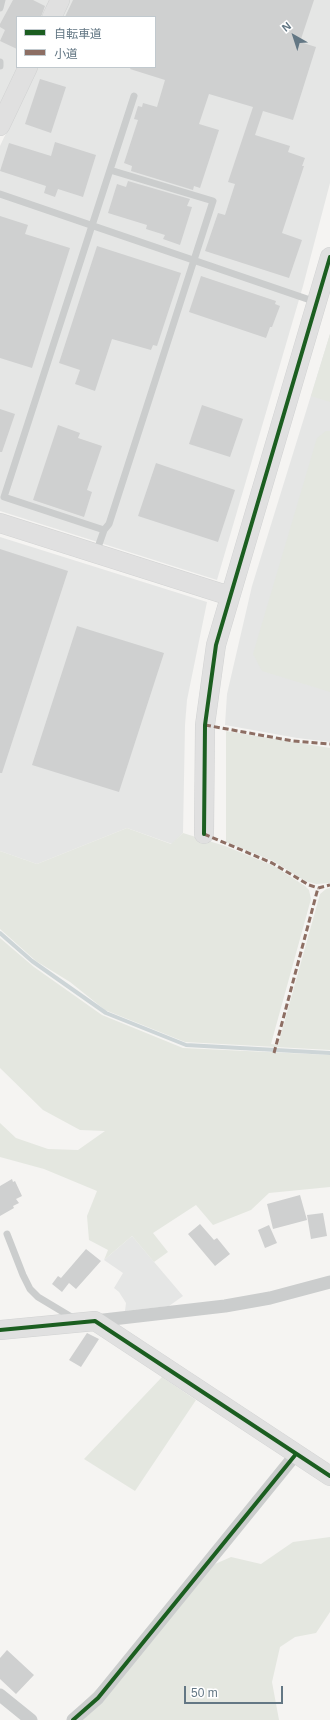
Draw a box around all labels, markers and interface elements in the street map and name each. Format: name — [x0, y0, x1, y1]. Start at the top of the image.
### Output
legend — [16, 16, 156, 68]
north arrow — [274, 16, 314, 56]
text: N — [280, 20, 293, 34]
text: 自転車道 — [54, 27, 102, 41]
text: 小道 — [54, 47, 78, 61]
scale bar — [186, 1678, 285, 1704]
text: 50 m — [191, 1686, 218, 1700]

